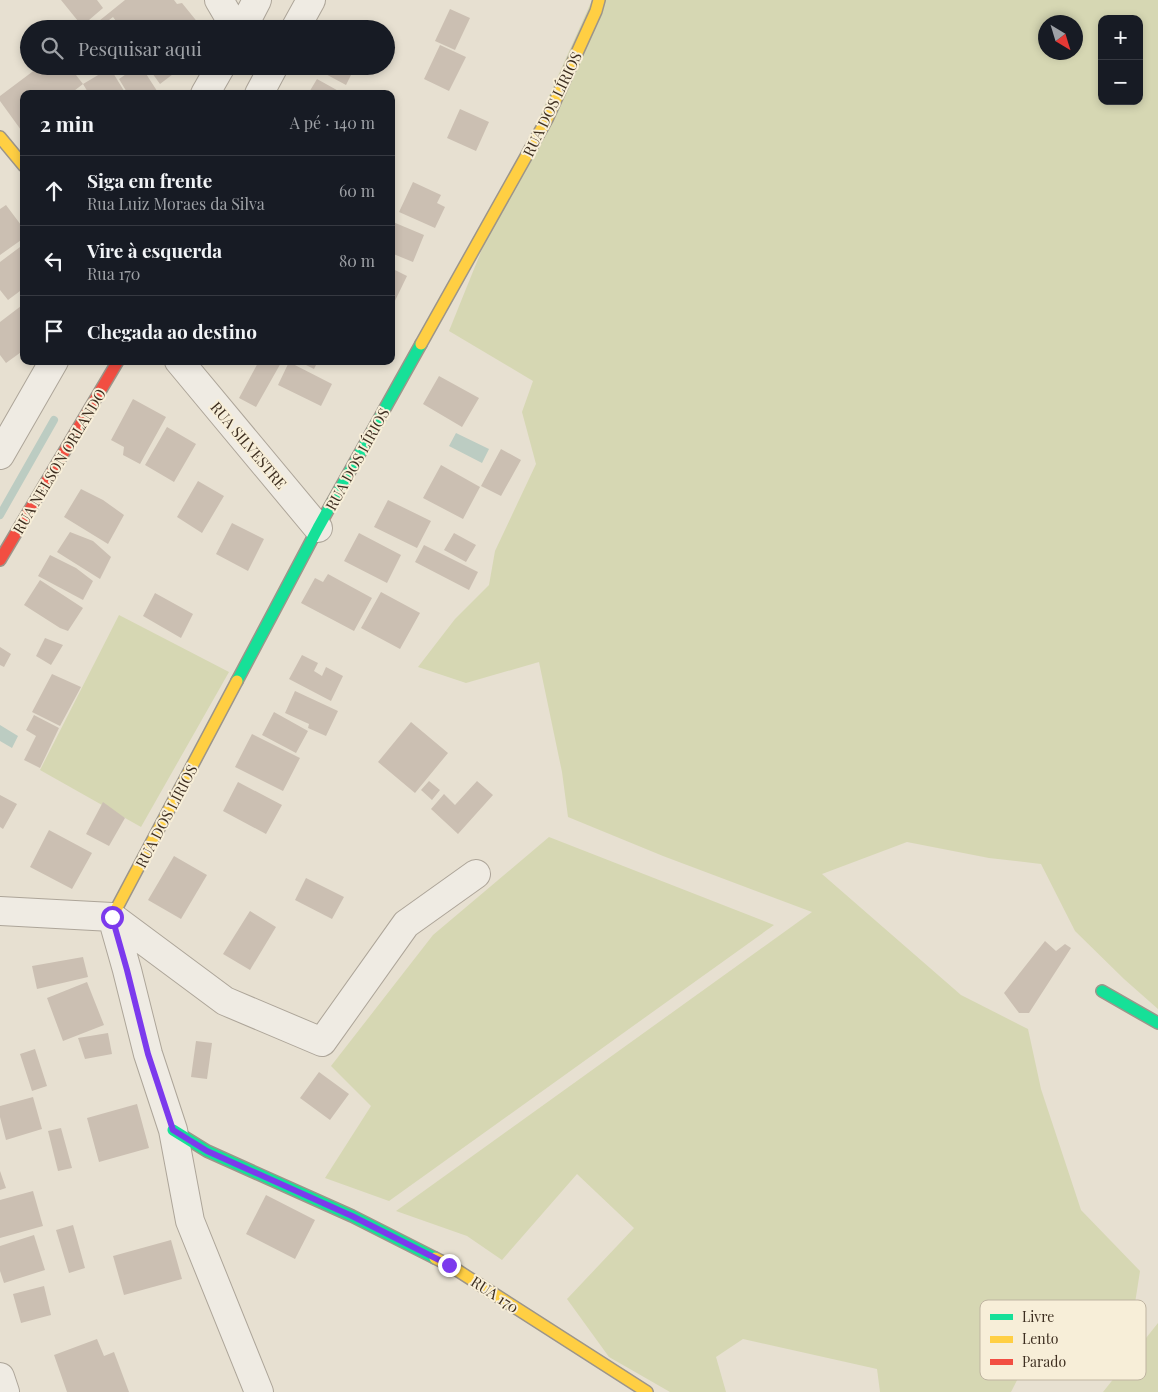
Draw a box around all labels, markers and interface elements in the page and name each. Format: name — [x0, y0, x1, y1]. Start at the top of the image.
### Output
north arrow — [1038, 15, 1083, 60]
map controls — [1098, 15, 1143, 105]
button: + — [1098, 15, 1143, 60]
search box — [20, 20, 395, 75]
icon: search — [38, 34, 66, 62]
text: Pesquisar aqui — [78, 35, 202, 61]
street label: RUA DOS LÍRIOS — [518, 48, 586, 160]
button: − — [1098, 60, 1143, 105]
text: 2 min — [40, 109, 94, 137]
text: A pé · 140 m — [290, 112, 375, 133]
text: Siga em frente — [87, 167, 212, 193]
icon: ahead — [40, 177, 68, 205]
text: 60 m — [339, 180, 375, 201]
text: Rua Luiz Moraes da Silva — [87, 193, 265, 214]
text: Vire à esquerda — [87, 237, 222, 263]
icon: left — [40, 247, 68, 275]
text: 80 m — [339, 250, 375, 271]
text: Rua 170 — [87, 263, 140, 284]
icon: arrive — [40, 317, 68, 345]
text: Chegada ao destino — [87, 318, 257, 344]
street label: RUA NELSON ORLANDO — [8, 385, 110, 537]
street label: RUA SILVESTRE — [207, 397, 291, 493]
street label: RUA DOS LÍRIOS — [321, 404, 393, 514]
street label: RUA DOS LÍRIOS — [130, 761, 202, 871]
route start — [101, 906, 124, 929]
route end — [438, 1254, 461, 1277]
street label: RUA 170 — [467, 1271, 523, 1317]
legend — [980, 1300, 1146, 1380]
text: Livre — [1022, 1307, 1054, 1326]
text: Lento — [1022, 1329, 1059, 1348]
text: Parado — [1022, 1352, 1066, 1371]

